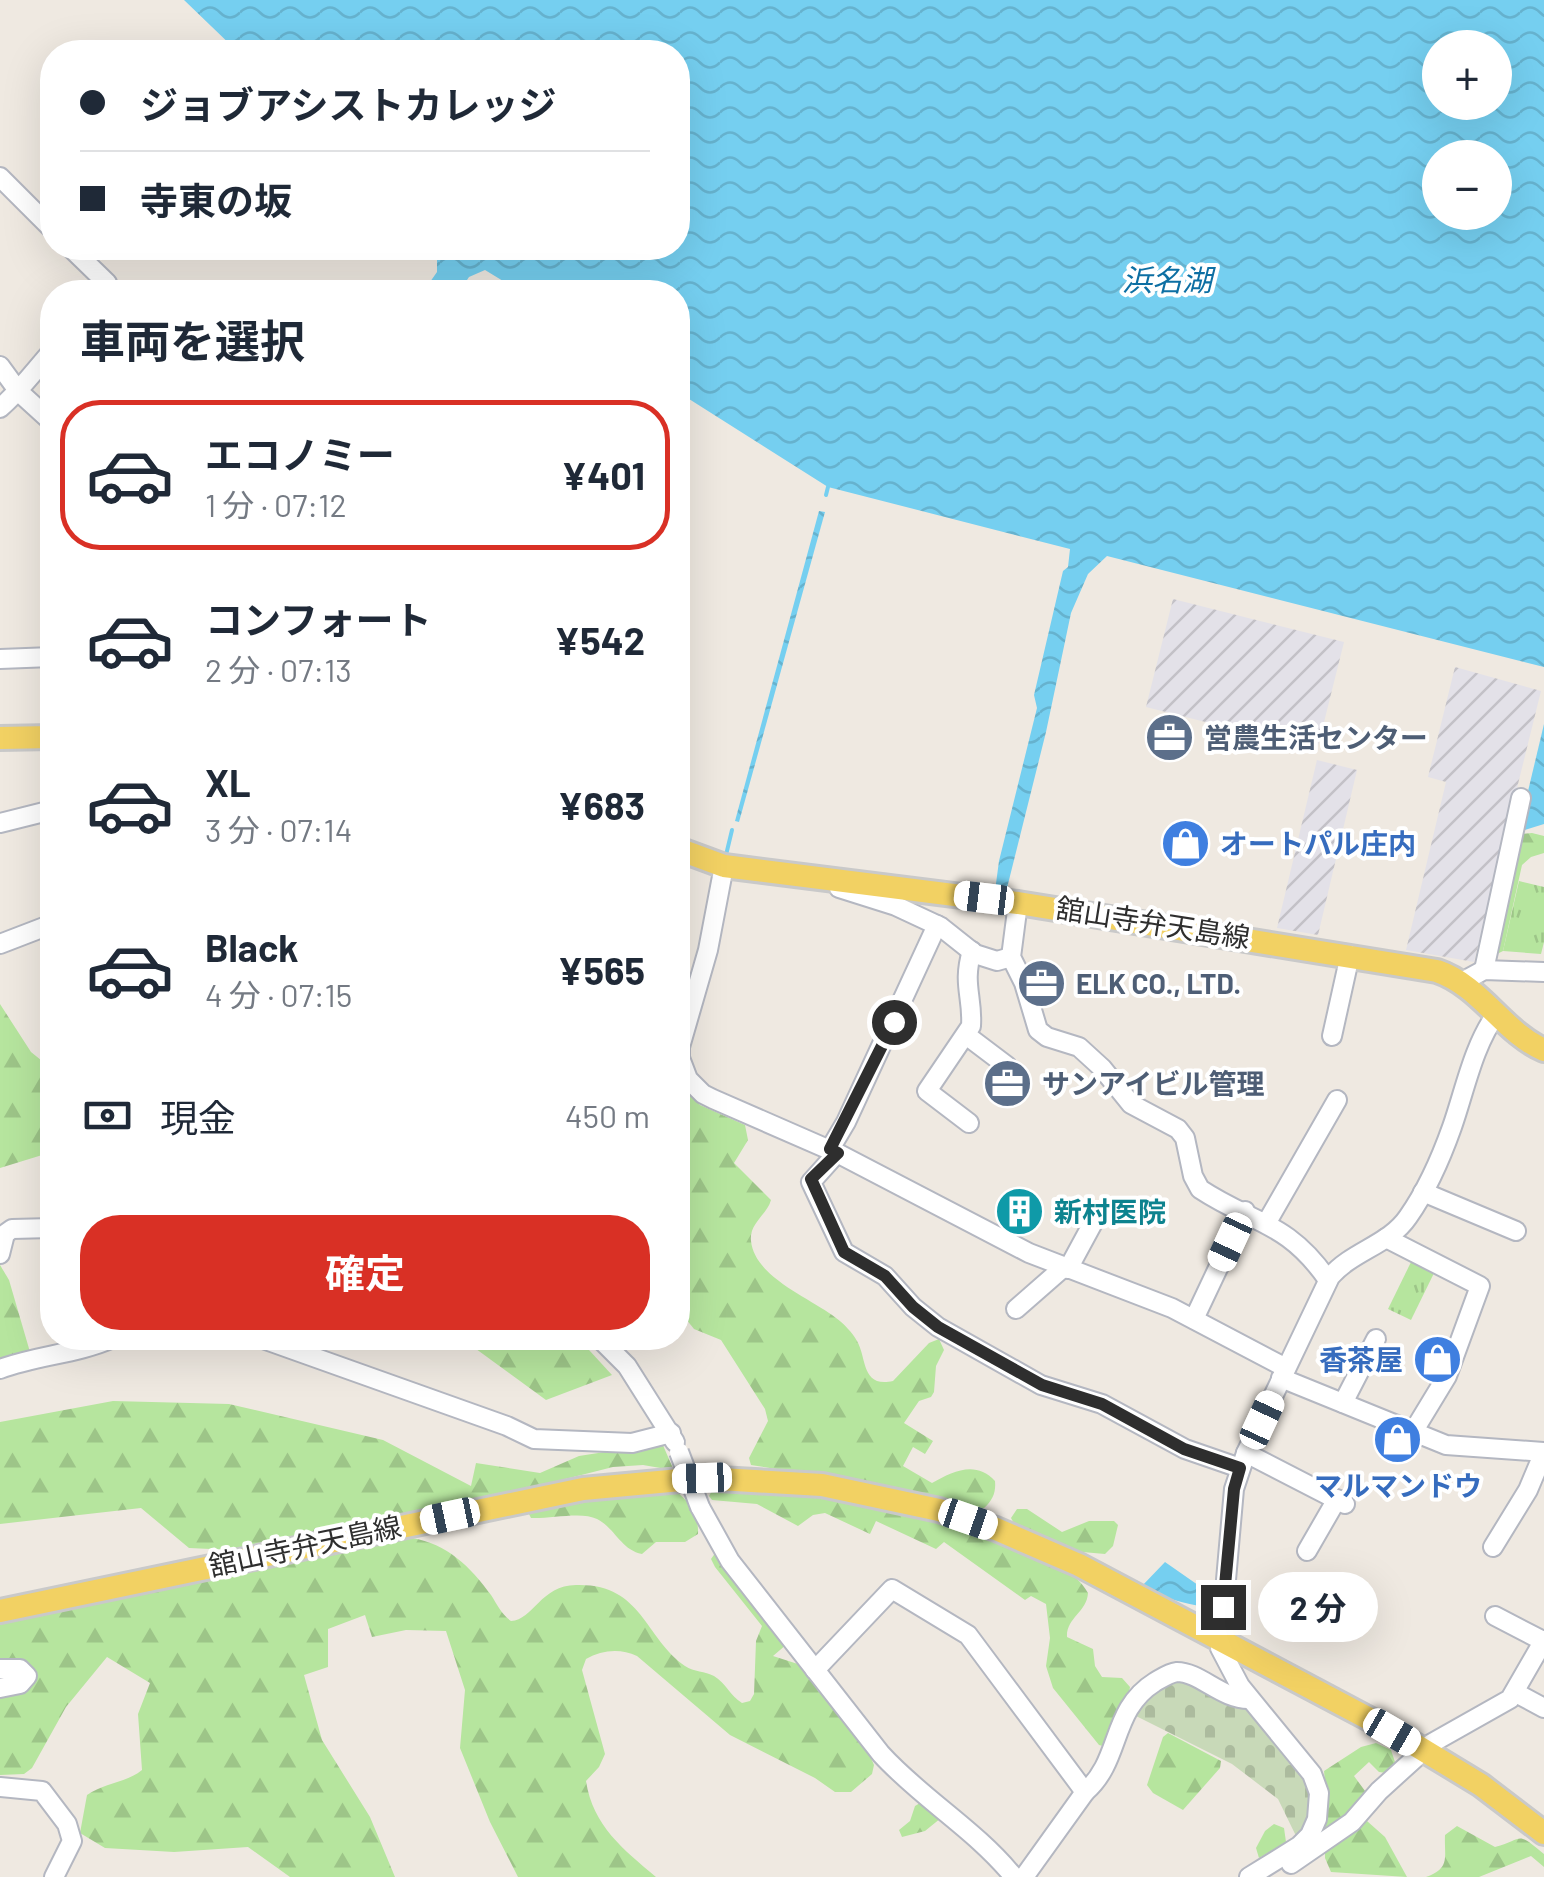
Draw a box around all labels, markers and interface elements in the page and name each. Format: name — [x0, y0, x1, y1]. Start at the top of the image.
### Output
map controls — [1422, 30, 1512, 230]
button: + — [1422, 30, 1512, 120]
text: ジョブアシストカレッジ — [140, 81, 556, 127]
button: − — [1422, 140, 1512, 230]
text: 寺東の坂 — [140, 177, 292, 223]
water label: 浜名湖 — [1122, 261, 1216, 297]
text: 車両を選択 — [80, 313, 305, 367]
icon: car — [85, 430, 175, 520]
text: エコノミー — [205, 431, 395, 477]
text: ¥401 — [561, 452, 645, 498]
text: 1 分 · 07:12 — [205, 485, 347, 523]
icon: car — [85, 595, 175, 685]
text: コンフォート — [205, 596, 432, 642]
text: ¥542 — [554, 617, 645, 663]
text: 2 分 · 07:13 — [205, 650, 352, 688]
office icon: 営農生活センター — [1143, 712, 1195, 764]
place label: 営農生活センター — [1204, 720, 1428, 754]
text: XL — [205, 759, 251, 805]
icon: car — [85, 760, 175, 850]
text: ¥683 — [557, 782, 645, 828]
text: 3 分 · 07:14 — [205, 810, 352, 848]
shop icon: オートパル庄内 — [1159, 818, 1211, 870]
place label: オートパル庄内 — [1220, 826, 1416, 860]
car — [952, 879, 1016, 917]
street label: 舘山寺弁天島線 — [1054, 890, 1253, 954]
text: Black — [205, 924, 299, 970]
icon: car — [85, 925, 175, 1015]
text: ¥565 — [558, 947, 645, 993]
office icon: ELK CO., LTD. — [1015, 958, 1067, 1010]
place label: ELK CO., LTD. — [1076, 966, 1241, 1000]
text: 4 分 · 07:15 — [205, 975, 352, 1013]
route start — [872, 1000, 917, 1045]
office icon: サンアイビル管理 — [981, 1058, 1033, 1110]
place label: サンアイビル管理 — [1042, 1066, 1265, 1100]
icon: cash — [80, 1088, 135, 1143]
text: 現金 — [160, 1094, 236, 1140]
text: 450 m — [565, 1096, 650, 1134]
building icon: 新村医院 — [993, 1186, 1045, 1238]
place label: 新村医院 — [1054, 1194, 1166, 1228]
car — [1204, 1208, 1256, 1276]
button: 確定 — [80, 1215, 650, 1330]
shop icon: 香茶屋 — [1412, 1334, 1464, 1386]
place label: 香茶屋 — [1319, 1342, 1403, 1376]
car — [1236, 1386, 1288, 1454]
shop icon: マルマンドウ — [1372, 1413, 1424, 1465]
car — [671, 1462, 733, 1494]
place label: マルマンドウ — [1314, 1468, 1482, 1502]
car — [418, 1495, 482, 1537]
car — [935, 1495, 1001, 1543]
street label: 舘山寺弁天島線 — [205, 1508, 404, 1582]
callout: 2 分 — [1258, 1572, 1378, 1642]
route end — [1201, 1585, 1246, 1630]
text: 2 分 — [1290, 1588, 1346, 1626]
car — [1359, 1704, 1425, 1760]

